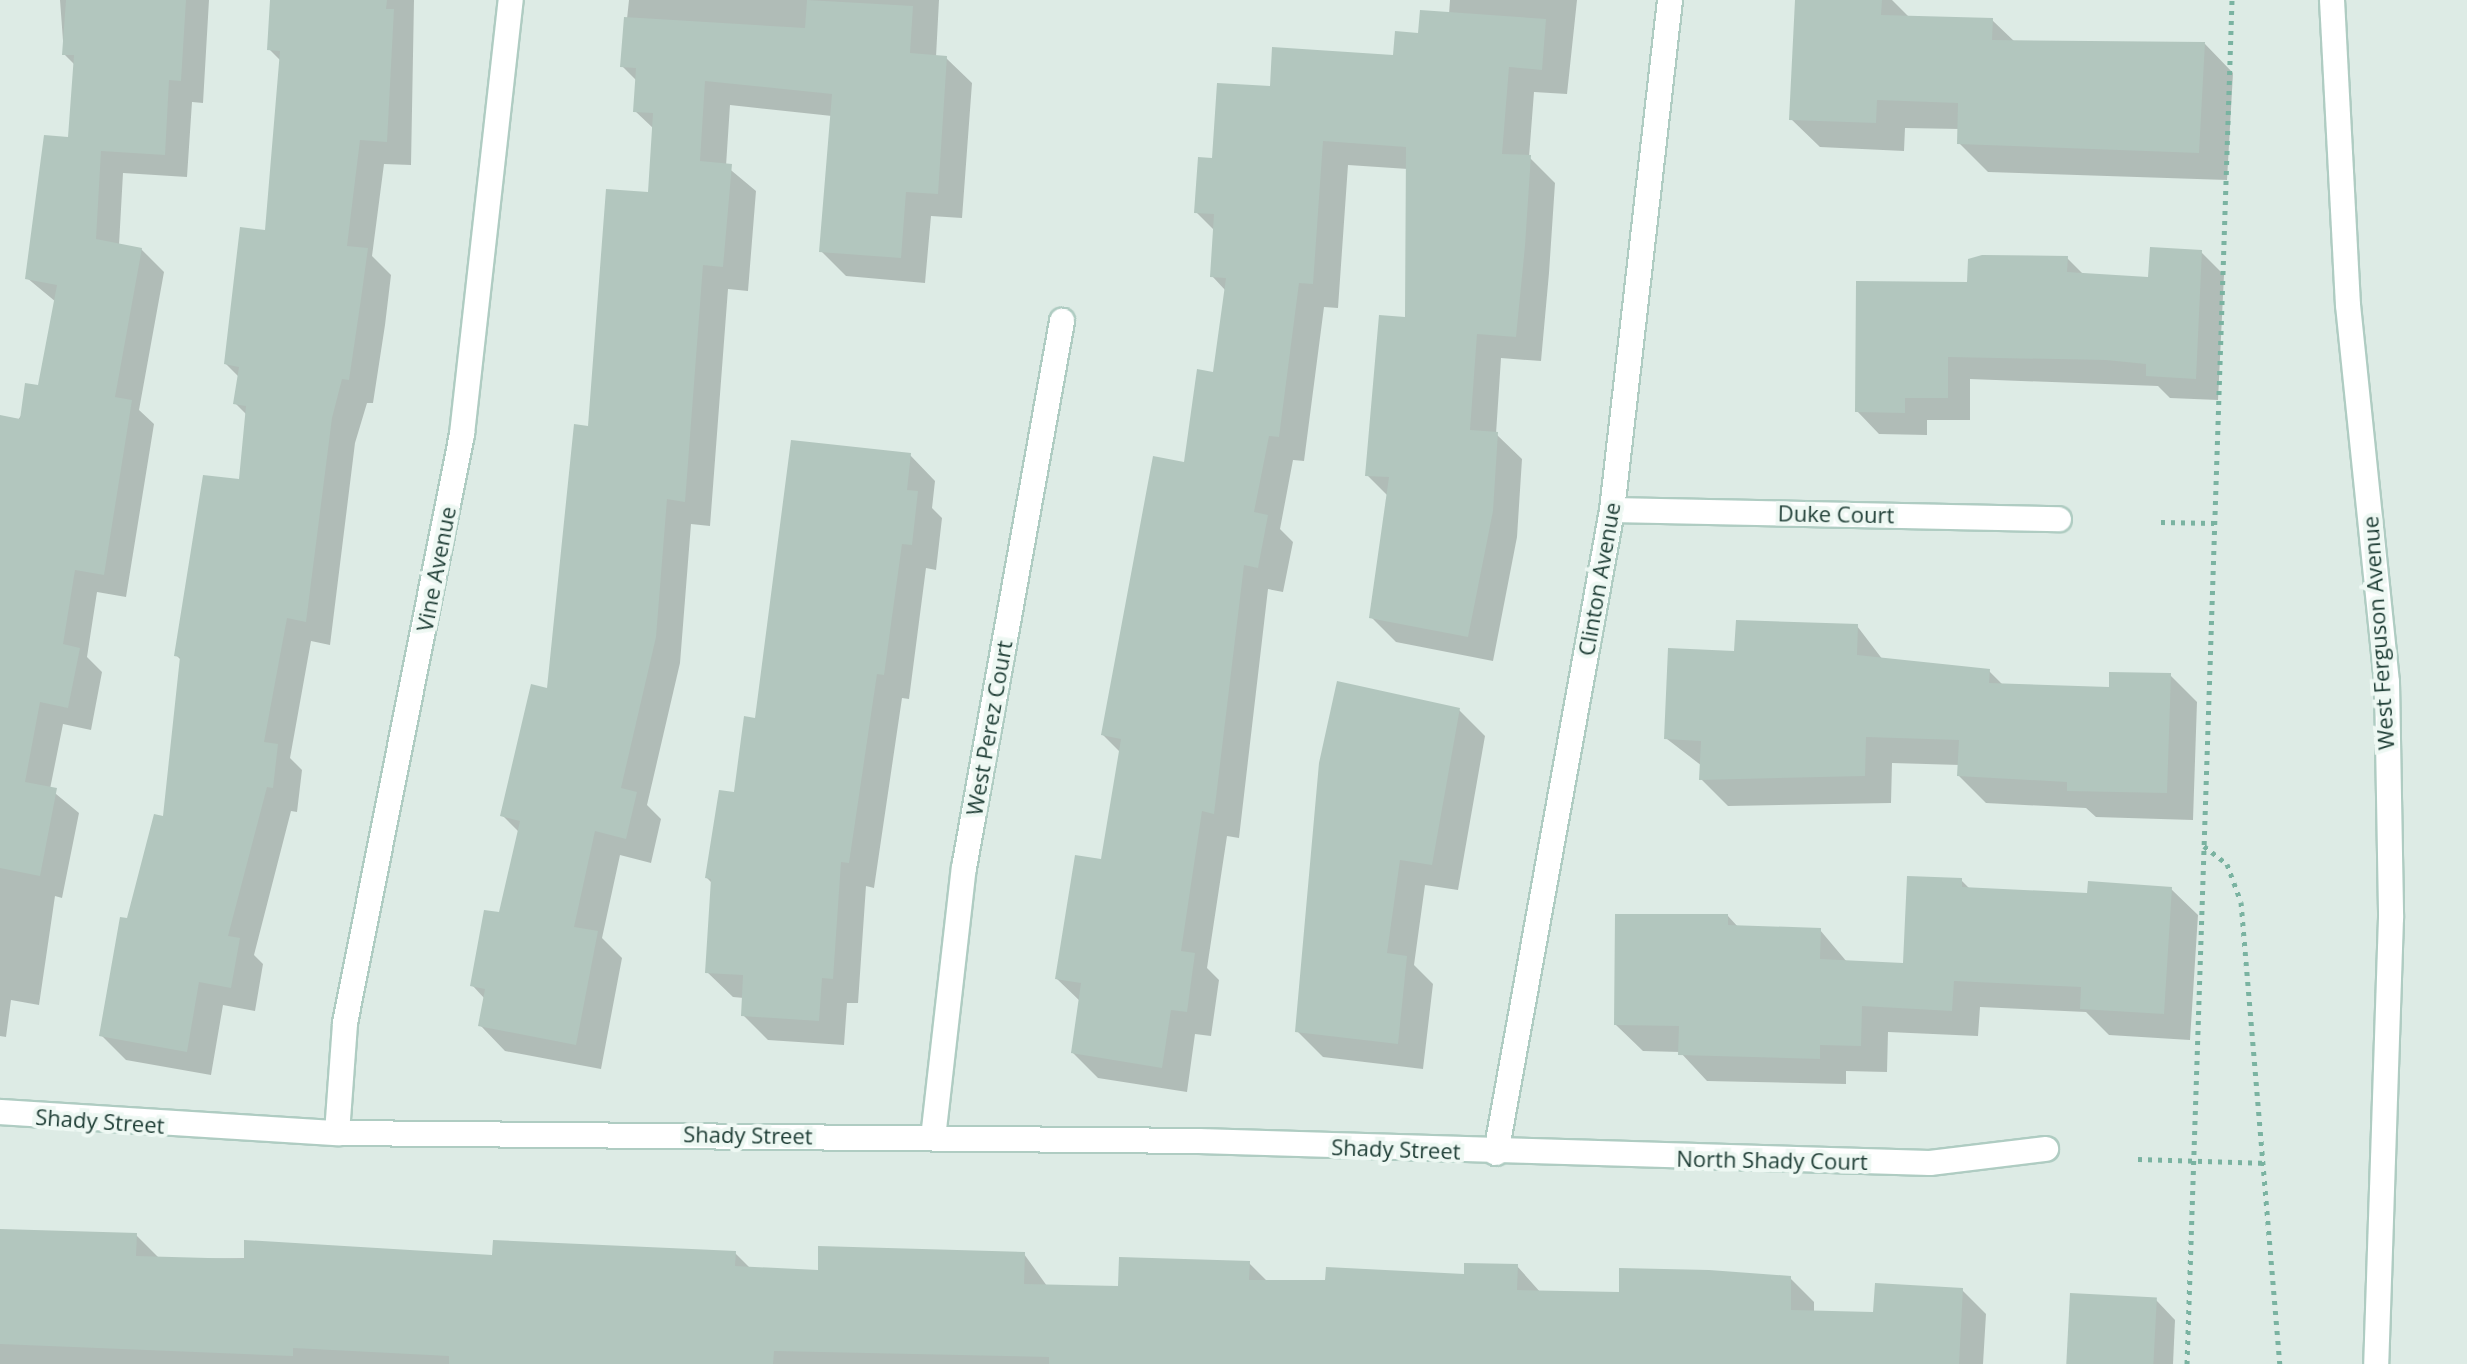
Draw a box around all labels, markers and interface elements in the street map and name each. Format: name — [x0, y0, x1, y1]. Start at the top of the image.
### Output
street label: Clinton Avenue — [1573, 500, 1625, 658]
street label: Duke Court — [1778, 500, 1894, 528]
street label: Vine Avenue — [411, 504, 461, 634]
street label: West Ferguson Avenue — [2357, 515, 2399, 751]
street label: West Perez Court — [961, 639, 1017, 817]
street label: Shady Street — [35, 1103, 165, 1139]
street label: Shady Street — [683, 1121, 813, 1149]
street label: Shady Street — [1331, 1134, 1461, 1164]
street label: North Shady Court — [1676, 1145, 1868, 1175]

